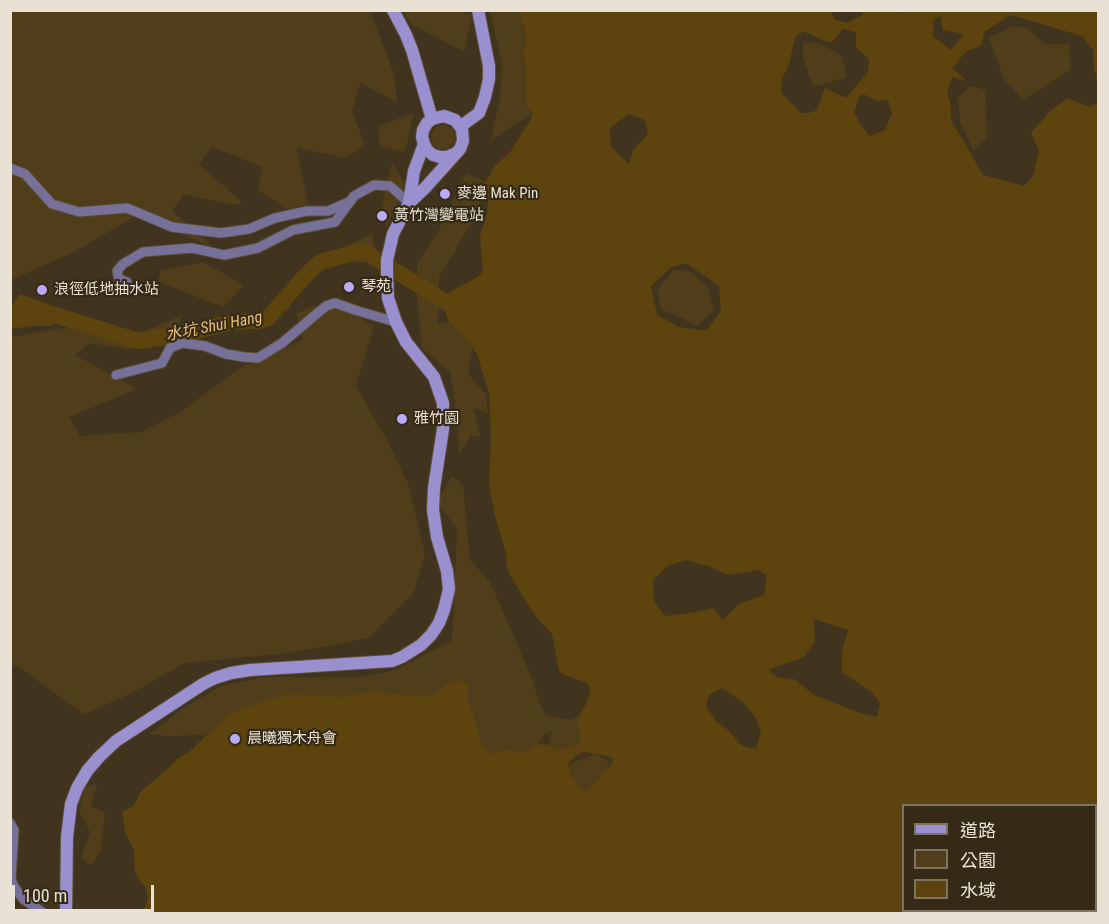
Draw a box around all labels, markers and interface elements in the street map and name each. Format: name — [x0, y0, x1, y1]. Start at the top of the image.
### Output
place label: 麥邊 Mak Pin — [457, 185, 538, 203]
marker: 麥邊 Mak Pin — [438, 187, 452, 201]
place label: 黃竹灣變電站 — [394, 207, 484, 225]
marker: 黃竹灣變電站 — [375, 209, 389, 223]
place label: 琴苑 — [361, 278, 391, 296]
marker: 琴苑 — [342, 280, 356, 294]
place label: 浪徑低地抽水站 — [54, 281, 159, 299]
marker: 浪徑低地抽水站 — [35, 283, 49, 297]
water label: 水坑 Shui Hang — [164, 308, 264, 346]
place label: 雅竹園 — [414, 410, 459, 428]
marker: 雅竹園 — [395, 412, 409, 426]
place label: 晨曦獨木舟會 — [247, 730, 337, 748]
marker: 晨曦獨木舟會 — [228, 732, 242, 746]
legend — [902, 804, 1097, 912]
text: 道路 — [960, 820, 996, 841]
text: 公園 — [960, 850, 996, 871]
scale bar — [15, 873, 158, 911]
text: 水域 — [960, 880, 996, 901]
text: 100 m — [23, 885, 67, 906]

